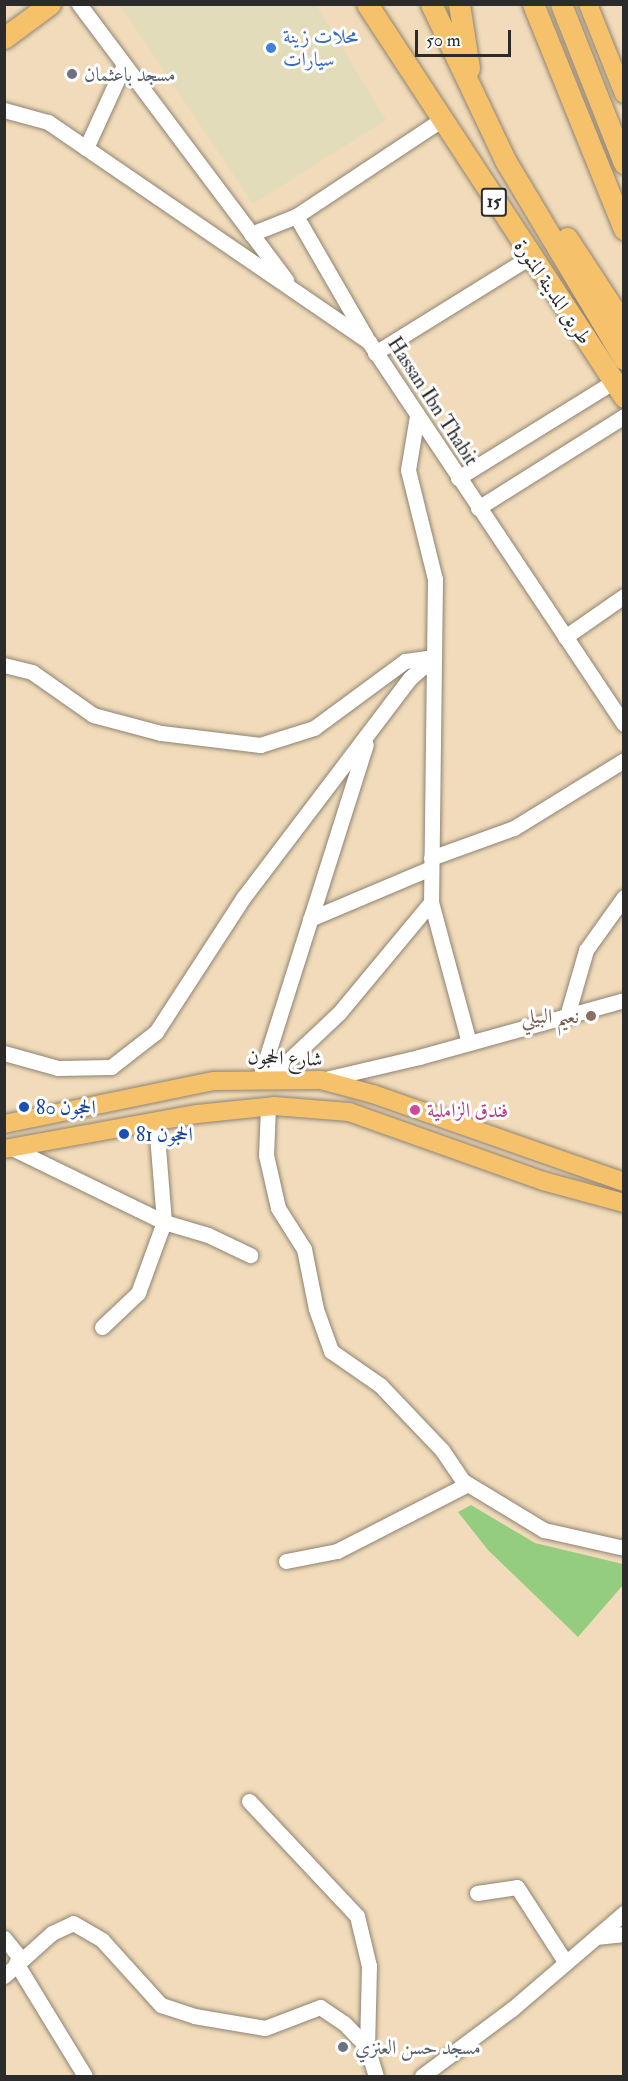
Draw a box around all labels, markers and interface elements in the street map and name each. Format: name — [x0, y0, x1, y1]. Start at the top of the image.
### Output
scale bar — [418, 18, 514, 56]
place label: محلات زينة سيارات — [283, 24, 358, 71]
text: 50 m — [426, 29, 461, 52]
marker: محلات زينة سيارات — [264, 41, 278, 55]
place label: مسجد باعثمان — [84, 62, 176, 86]
marker: مسجد باعثمان — [65, 67, 79, 81]
road number: 15 — [480, 187, 508, 217]
street label: طريق المدينة المنورة — [509, 235, 597, 349]
street label: Hassan Ibn Thabit — [383, 332, 483, 470]
place label: نعيم البيلي — [522, 1004, 579, 1028]
marker: نعيم البيلي — [584, 1009, 598, 1023]
street label: شارع الحجون — [247, 1045, 323, 1071]
place label: الحجون 80 — [36, 1095, 96, 1119]
place label: فندق الزاملية — [427, 1098, 508, 1122]
marker: الحجون 80 — [17, 1100, 31, 1114]
marker: فندق الزاملية — [408, 1103, 422, 1117]
place label: الحجون 81 — [136, 1122, 193, 1146]
marker: الحجون 81 — [117, 1127, 131, 1141]
place label: مسجد حسن العنزي — [355, 2035, 481, 2059]
marker: مسجد حسن العنزي — [336, 2040, 350, 2054]

